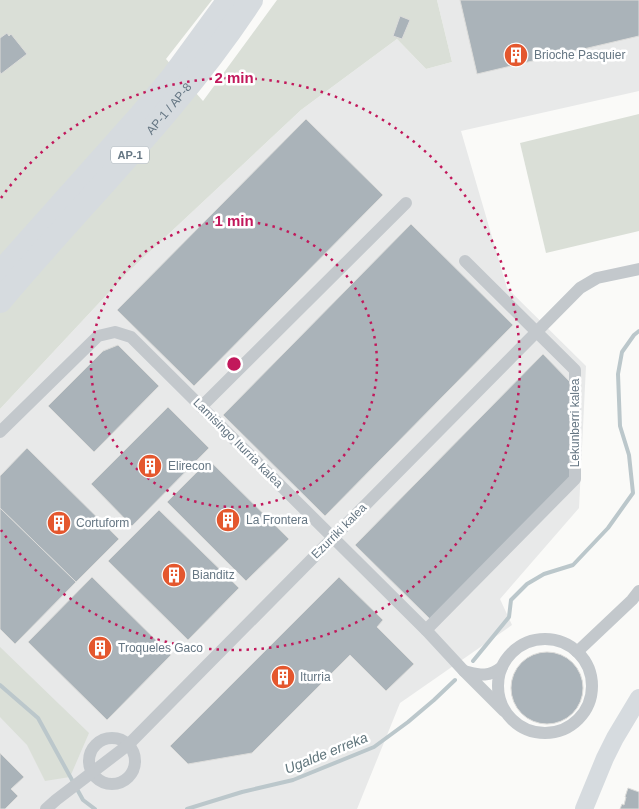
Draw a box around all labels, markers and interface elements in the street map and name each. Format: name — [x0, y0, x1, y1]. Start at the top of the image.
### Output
building icon: Brioche Pasquier — [503, 42, 529, 68]
place label: Brioche Pasquier — [534, 48, 625, 62]
text: 2 min — [214, 69, 254, 86]
street label: AP-1 / AP-8 — [143, 80, 195, 137]
road number: AP-1 — [111, 146, 149, 164]
text: 1 min — [214, 212, 254, 229]
centre of rings — [225, 355, 243, 373]
street label: Lekunberri kalea — [568, 378, 582, 467]
street label: Lamisingo Iturria kalea — [190, 395, 286, 491]
building icon: Elirecon — [137, 453, 163, 479]
place label: Elirecon — [168, 459, 211, 473]
street label: Ezurriki kalea — [309, 500, 370, 561]
building icon: La Frontera — [215, 507, 241, 533]
building icon: Cortuform — [46, 510, 72, 536]
place label: La Frontera — [246, 513, 308, 527]
place label: Cortuform — [76, 516, 129, 530]
building icon: Bianditz — [161, 562, 187, 588]
place label: Bianditz — [192, 568, 235, 582]
building icon: Troqueles Gaco — [87, 635, 113, 661]
place label: Troqueles Gaco — [118, 641, 203, 655]
building icon: Iturria — [270, 664, 296, 690]
place label: Iturria — [300, 670, 331, 684]
water label: Ugalde erreka — [282, 729, 370, 777]

